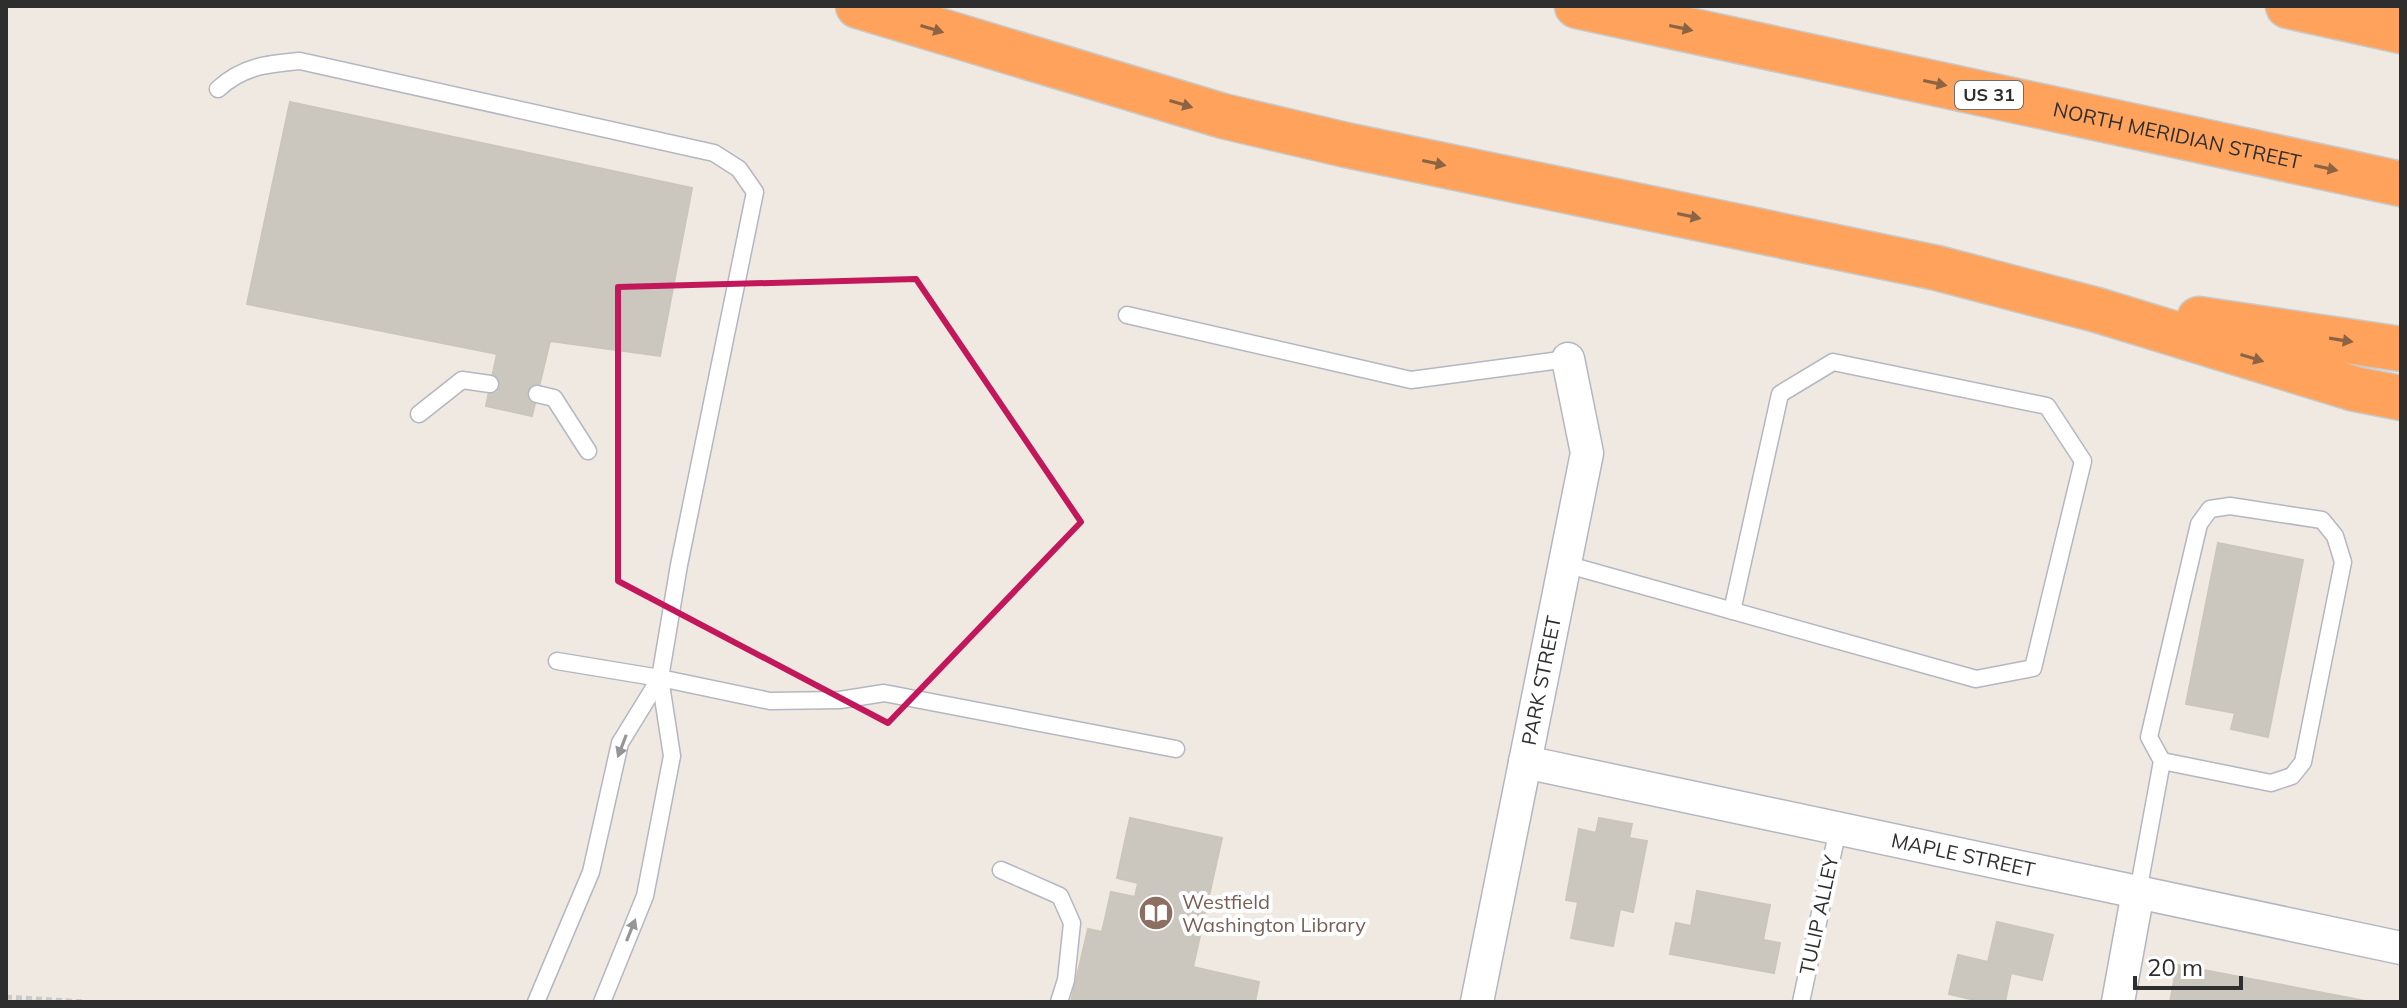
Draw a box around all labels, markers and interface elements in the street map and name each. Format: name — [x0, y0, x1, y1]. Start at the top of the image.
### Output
one-way arrow — [1669, 22, 1694, 35]
one-way arrow — [921, 23, 945, 36]
one-way arrow — [1923, 77, 1948, 90]
road number: US 31 — [1955, 81, 2023, 109]
street label: NORTH MERIDIAN STREET — [2051, 96, 2304, 174]
one-way arrow — [1170, 98, 1194, 111]
one-way arrow — [1422, 157, 1447, 170]
one-way arrow — [2314, 162, 2339, 174]
one-way arrow — [1677, 211, 1702, 223]
one-way arrow — [2328, 334, 2353, 347]
one-way arrow — [2240, 352, 2264, 365]
street label: PARK STREET — [1516, 613, 1566, 747]
one-way arrow — [615, 734, 628, 758]
street label: MAPLE STREET — [1889, 827, 2037, 882]
street label: TULIP ALLEY — [1794, 852, 1844, 977]
place label: Westfield Washington Library — [1182, 889, 1366, 937]
library icon: Westfield Washington Library — [1137, 894, 1175, 932]
one-way arrow — [625, 918, 638, 942]
scale bar — [2135, 940, 2241, 990]
text: 20 m — [2147, 952, 2203, 982]

